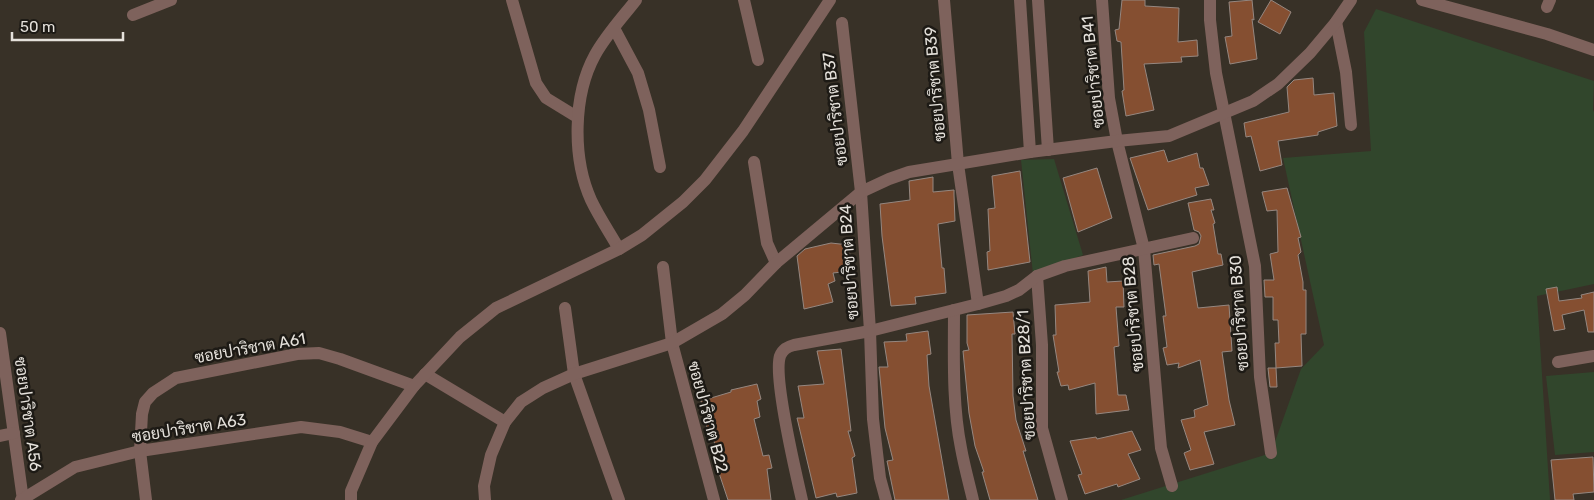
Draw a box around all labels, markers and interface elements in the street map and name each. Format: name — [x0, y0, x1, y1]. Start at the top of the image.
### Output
scale bar — [12, 10, 124, 42]
street label: ซอยปาริชาต B41 — [1078, 15, 1108, 129]
text: 50 m — [20, 18, 55, 36]
street label: ซอยปาริชาต B39 — [921, 26, 949, 142]
street label: ซอยปาริชาต B37 — [819, 51, 851, 167]
street label: ซอยปาริชาต B24 — [835, 204, 862, 320]
street label: ซอยปาริชาต B30 — [1225, 255, 1253, 371]
street label: ซอยปาริชาต B28 — [1118, 256, 1148, 372]
street label: ซอยปาริชาต B28/1 — [1013, 310, 1039, 440]
street label: ซอยปาริชาต A61 — [193, 329, 307, 367]
street label: ซอยปาริชาต A56 — [11, 356, 45, 473]
street label: ซอยปาริชาต B22 — [684, 359, 732, 475]
street label: ซอยปาริชาต A63 — [130, 410, 248, 446]

